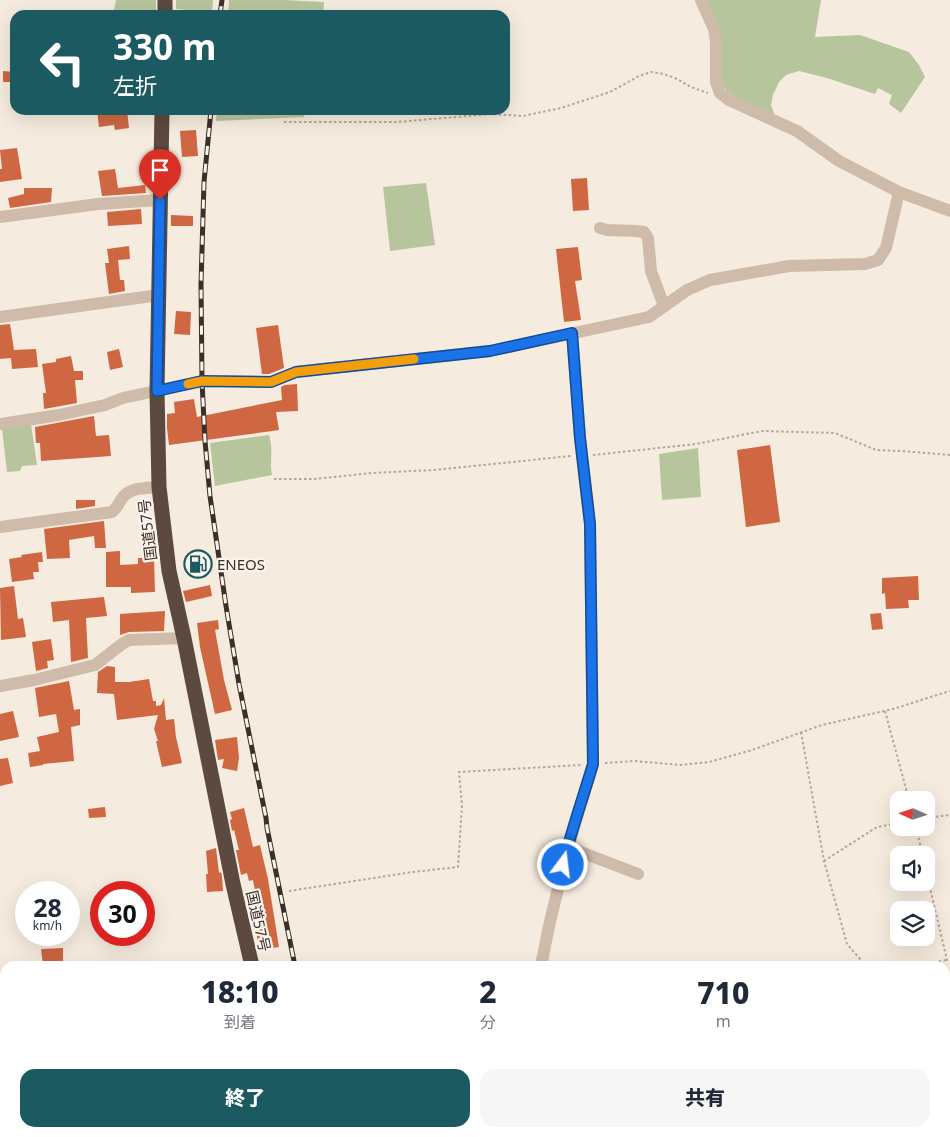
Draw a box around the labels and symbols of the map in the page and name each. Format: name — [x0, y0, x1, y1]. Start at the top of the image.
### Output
pin — [139, 149, 181, 200]
street label: 国道57号 — [133, 498, 161, 562]
fuel station icon: ENEOS — [183, 549, 213, 579]
place label: ENEOS — [217, 554, 265, 574]
north arrow — [890, 791, 935, 836]
position arrow — [536, 838, 588, 890]
speed limit sign: 30 — [90, 881, 155, 946]
street label: 国道57号 — [242, 888, 276, 954]

